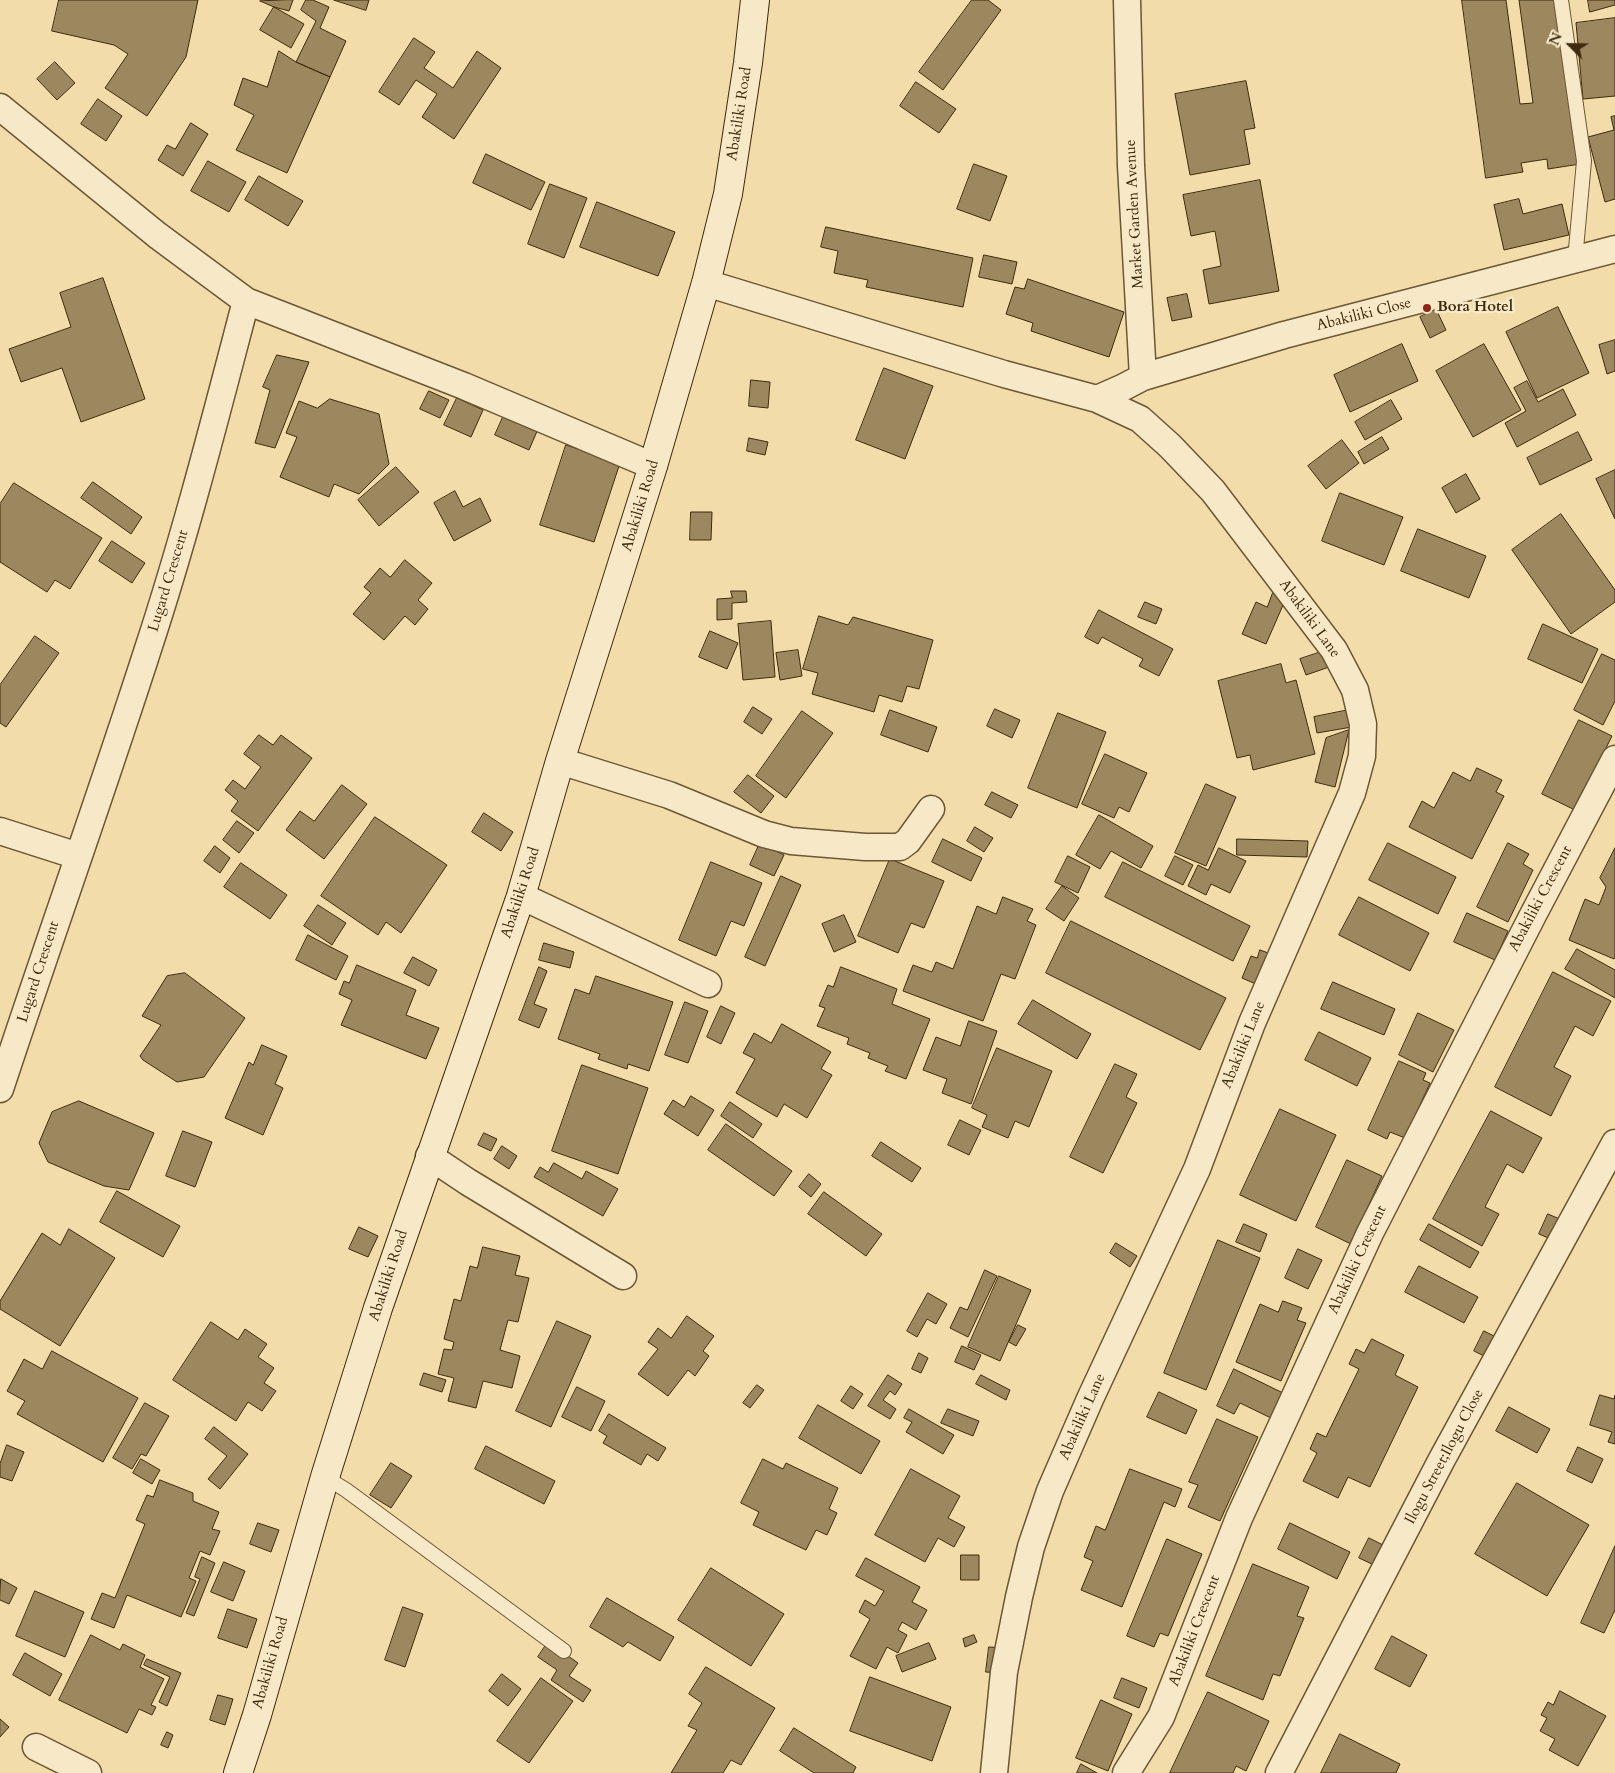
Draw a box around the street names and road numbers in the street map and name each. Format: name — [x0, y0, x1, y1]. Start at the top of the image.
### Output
street label: Abakiliki Road — [724, 66, 756, 162]
street label: Market Garden Avenue — [1122, 139, 1148, 289]
street label: Abakiliki Close — [1315, 295, 1413, 335]
street label: Abakiliki Road — [619, 458, 663, 554]
street label: Lugard Crescent — [145, 528, 193, 634]
street label: Abakiliki Lane — [1274, 576, 1344, 662]
street label: Abakiliki Crescent — [1505, 843, 1577, 955]
street label: Abakiliki Road — [498, 845, 544, 941]
street label: Lugard Crescent — [14, 919, 64, 1025]
street label: Abakiliki Lane — [1218, 999, 1270, 1091]
street label: Abakiliki Crescent — [1325, 1203, 1391, 1317]
street label: Abakiliki Road — [366, 1228, 412, 1324]
street label: Abakiliki Lane — [1056, 1371, 1110, 1463]
street label: Ilogu Street;Ilogu Close — [1402, 1386, 1488, 1528]
street label: Abakiliki Crescent — [1166, 1573, 1224, 1689]
street label: Abakiliki Road — [249, 1615, 293, 1711]

